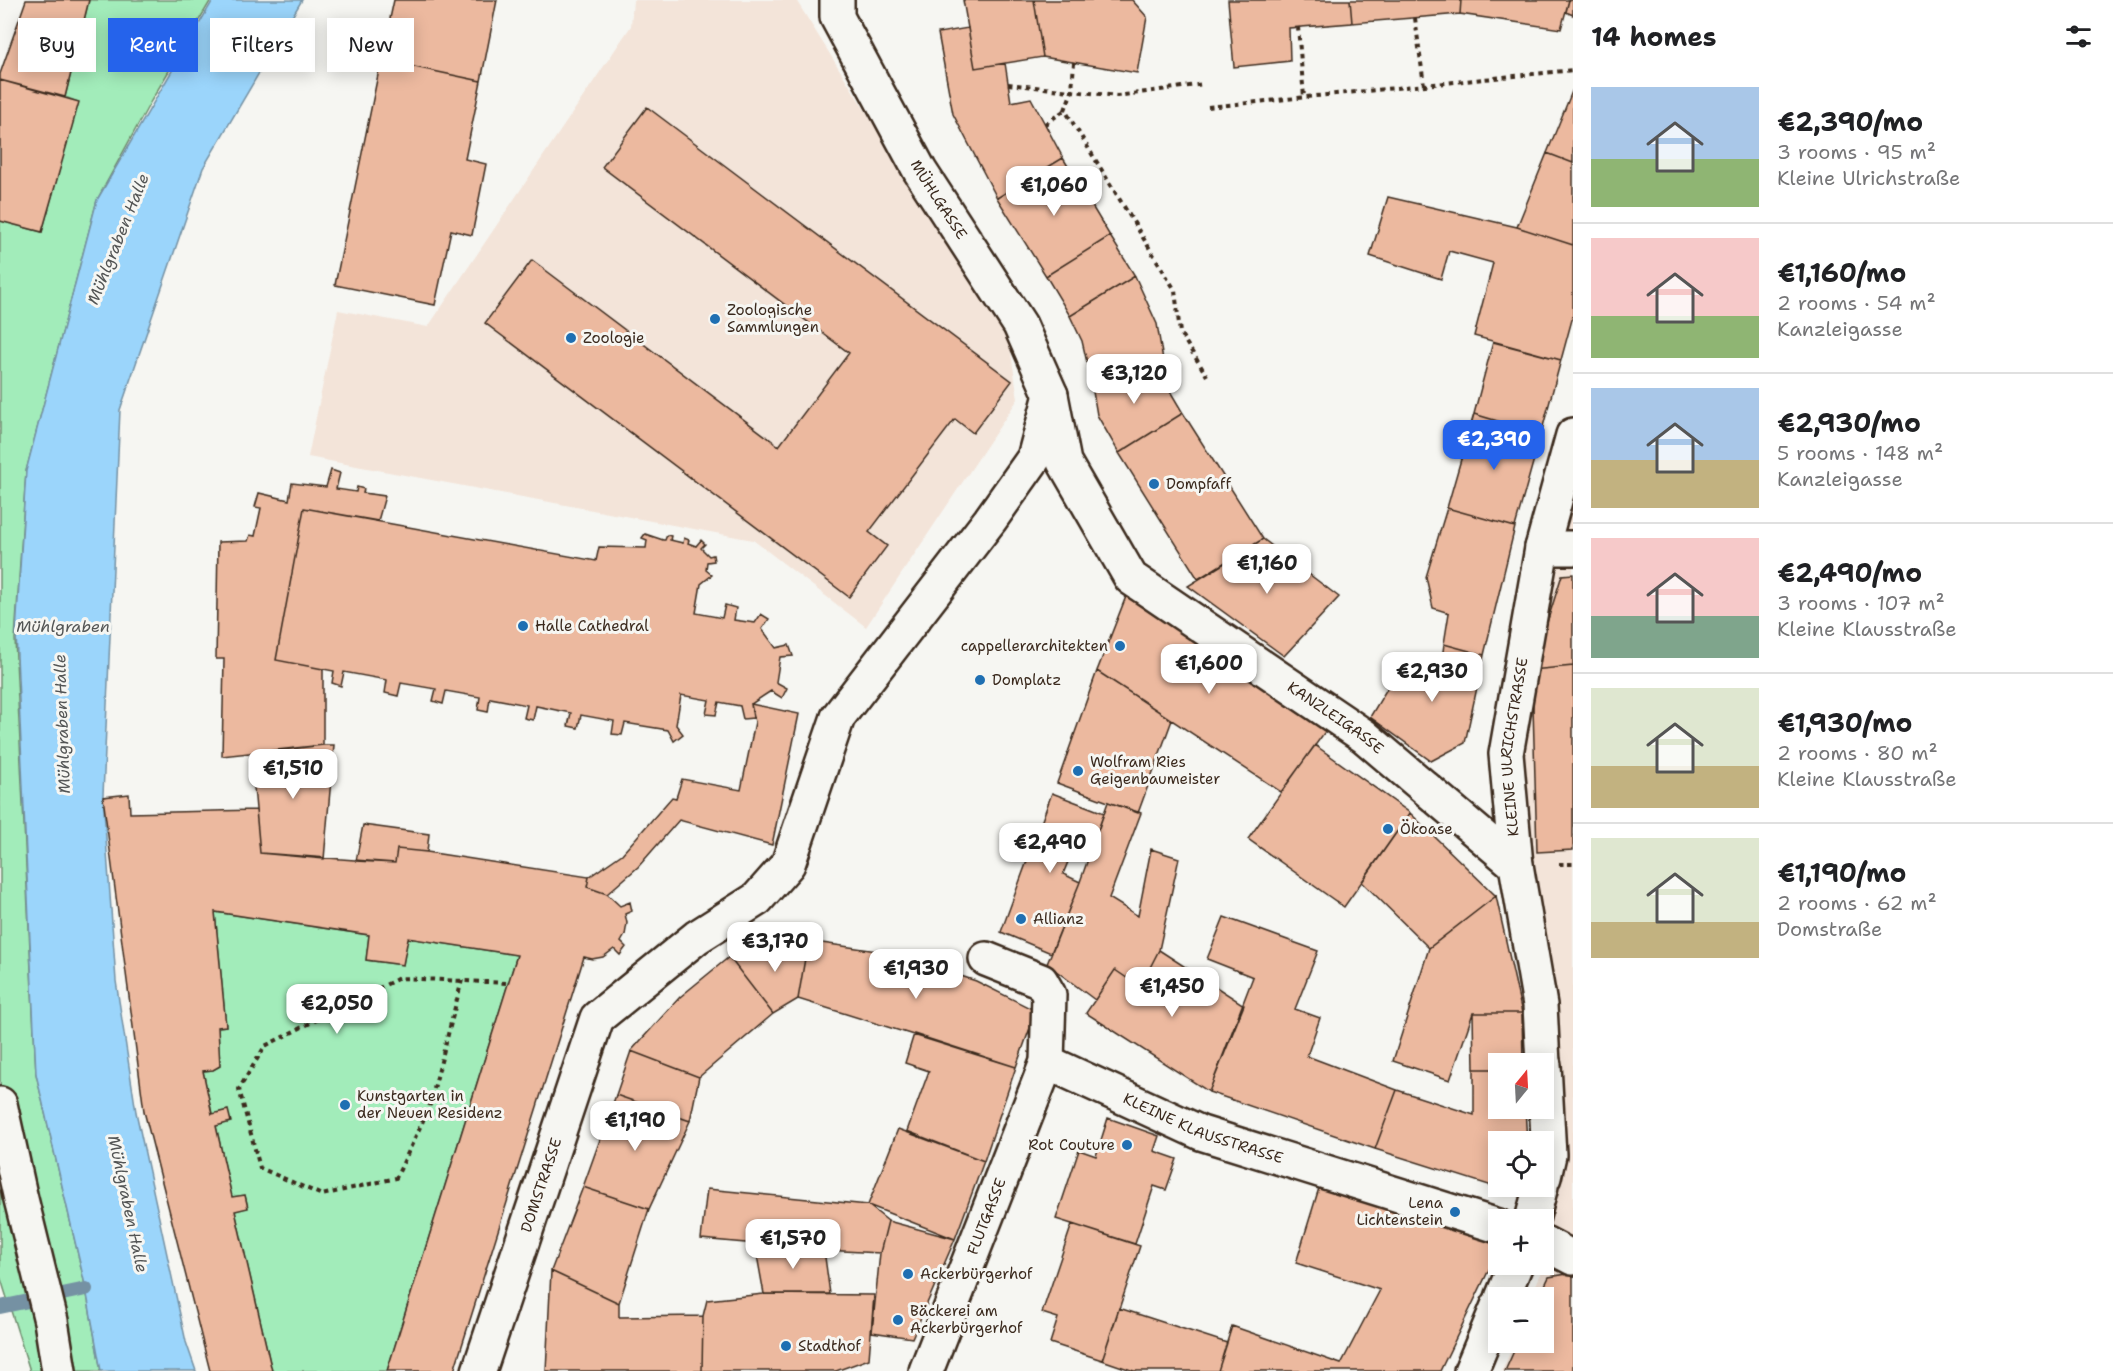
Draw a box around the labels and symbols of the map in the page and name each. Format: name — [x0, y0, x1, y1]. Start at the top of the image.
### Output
street label: MÜHLGASSE — [906, 156, 972, 243]
pin: €1,060 — [1005, 166, 1103, 217]
water label: Mühlgraben Halle — [82, 170, 154, 308]
place label: Zoologische Sammlungen — [727, 300, 819, 337]
marker: Zoologische Sammlungen — [708, 312, 722, 326]
place label: Zoologie — [583, 328, 645, 348]
marker: Zoologie — [564, 331, 578, 345]
pin: €3,120 — [1085, 354, 1183, 405]
pin: €2,390 — [1445, 420, 1543, 471]
place label: Dompfaff — [1166, 474, 1232, 494]
marker: Dompfaff — [1147, 477, 1161, 491]
pin: €1,160 — [1218, 544, 1316, 595]
water label: Mühlgraben — [16, 616, 110, 637]
place label: Halle Cathedral — [535, 616, 649, 636]
marker: Halle Cathedral — [516, 619, 530, 633]
place label: cappellerarchitekten — [961, 636, 1108, 656]
marker: cappellerarchitekten — [1113, 639, 1127, 653]
pin: €1,600 — [1160, 644, 1258, 695]
pin: €2,930 — [1383, 652, 1481, 703]
water label: Mühlgraben Halle — [49, 654, 75, 794]
street label: KLEINE ULRICHSTRASSE — [1495, 656, 1533, 837]
place label: Domplatz — [992, 670, 1061, 690]
marker: Domplatz — [973, 673, 987, 687]
street label: KANZLEIGASSE — [1284, 677, 1388, 758]
pin: €1,510 — [244, 749, 342, 800]
place label: Wolfram Ries Geigenbaumeister — [1090, 752, 1220, 789]
marker: Wolfram Ries Geigenbaumeister — [1071, 764, 1085, 778]
place label: Ökoase — [1400, 819, 1453, 839]
marker: Ökoase — [1381, 822, 1395, 836]
pin: €2,490 — [1001, 823, 1099, 874]
place label: Allianz — [1033, 909, 1084, 929]
marker: Allianz — [1014, 912, 1028, 926]
pin: €3,170 — [726, 922, 824, 973]
pin: €1,930 — [867, 949, 965, 1000]
pin: €1,450 — [1123, 967, 1221, 1018]
pin: €2,050 — [288, 984, 386, 1035]
north arrow — [1488, 1053, 1554, 1119]
place label: Kunstgarten in der Neuen Residenz — [357, 1086, 503, 1123]
street label: KLEINE KLAUSSTRASSE — [1120, 1088, 1286, 1168]
marker: Kunstgarten in der Neuen Residenz — [338, 1098, 352, 1112]
pin: €1,190 — [586, 1101, 684, 1152]
water label: Mühlgraben Halle — [103, 1134, 153, 1274]
street label: DOMSTRASSE — [516, 1135, 566, 1235]
place label: Rot Couture — [1028, 1135, 1115, 1155]
marker: Rot Couture — [1120, 1138, 1134, 1152]
street label: FLUTGASSE — [962, 1175, 1011, 1258]
place label: Lena Lichtenstein — [1356, 1193, 1444, 1230]
marker: Lena Lichtenstein — [1448, 1205, 1462, 1219]
pin: €1,570 — [744, 1219, 842, 1270]
place label: Ackerbürgerhof — [920, 1264, 1033, 1284]
marker: Ackerbürgerhof — [901, 1267, 915, 1281]
place label: Bäckerei am Ackerbürgerhof — [910, 1301, 1023, 1338]
marker: Bäckerei am Ackerbürgerhof — [891, 1313, 905, 1327]
place label: Stadthof — [798, 1336, 862, 1356]
marker: Stadthof — [779, 1339, 793, 1353]

